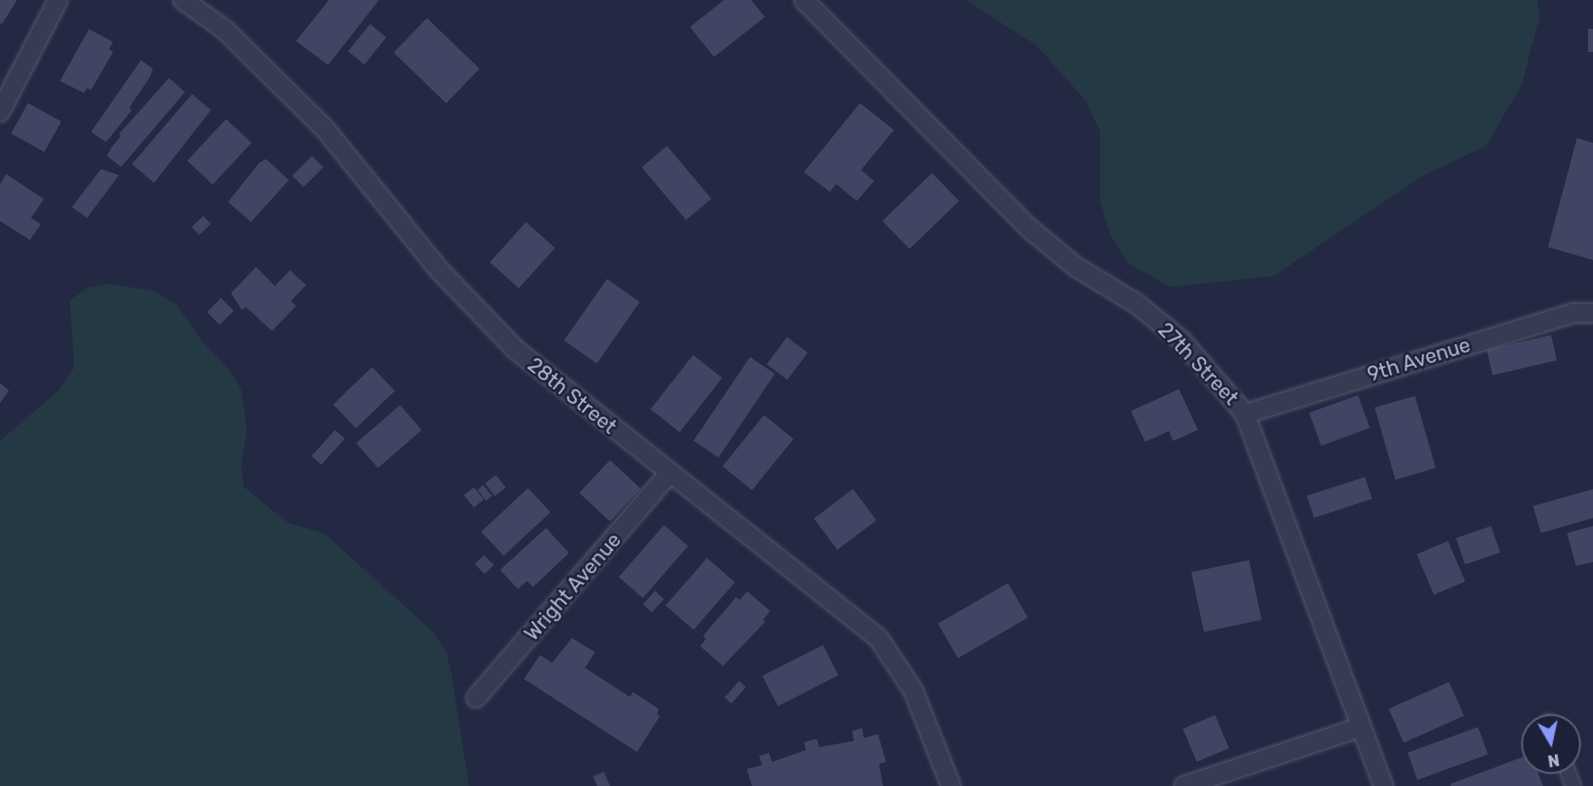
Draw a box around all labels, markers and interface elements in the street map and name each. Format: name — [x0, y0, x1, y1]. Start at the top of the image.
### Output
street label: 27th Street — [1153, 318, 1243, 410]
street label: 9th Avenue — [1364, 333, 1474, 387]
street label: 28th Street — [523, 353, 621, 439]
street label: Wright Avenue — [520, 528, 626, 646]
north arrow — [1521, 714, 1581, 774]
text: N — [1546, 750, 1561, 771]

